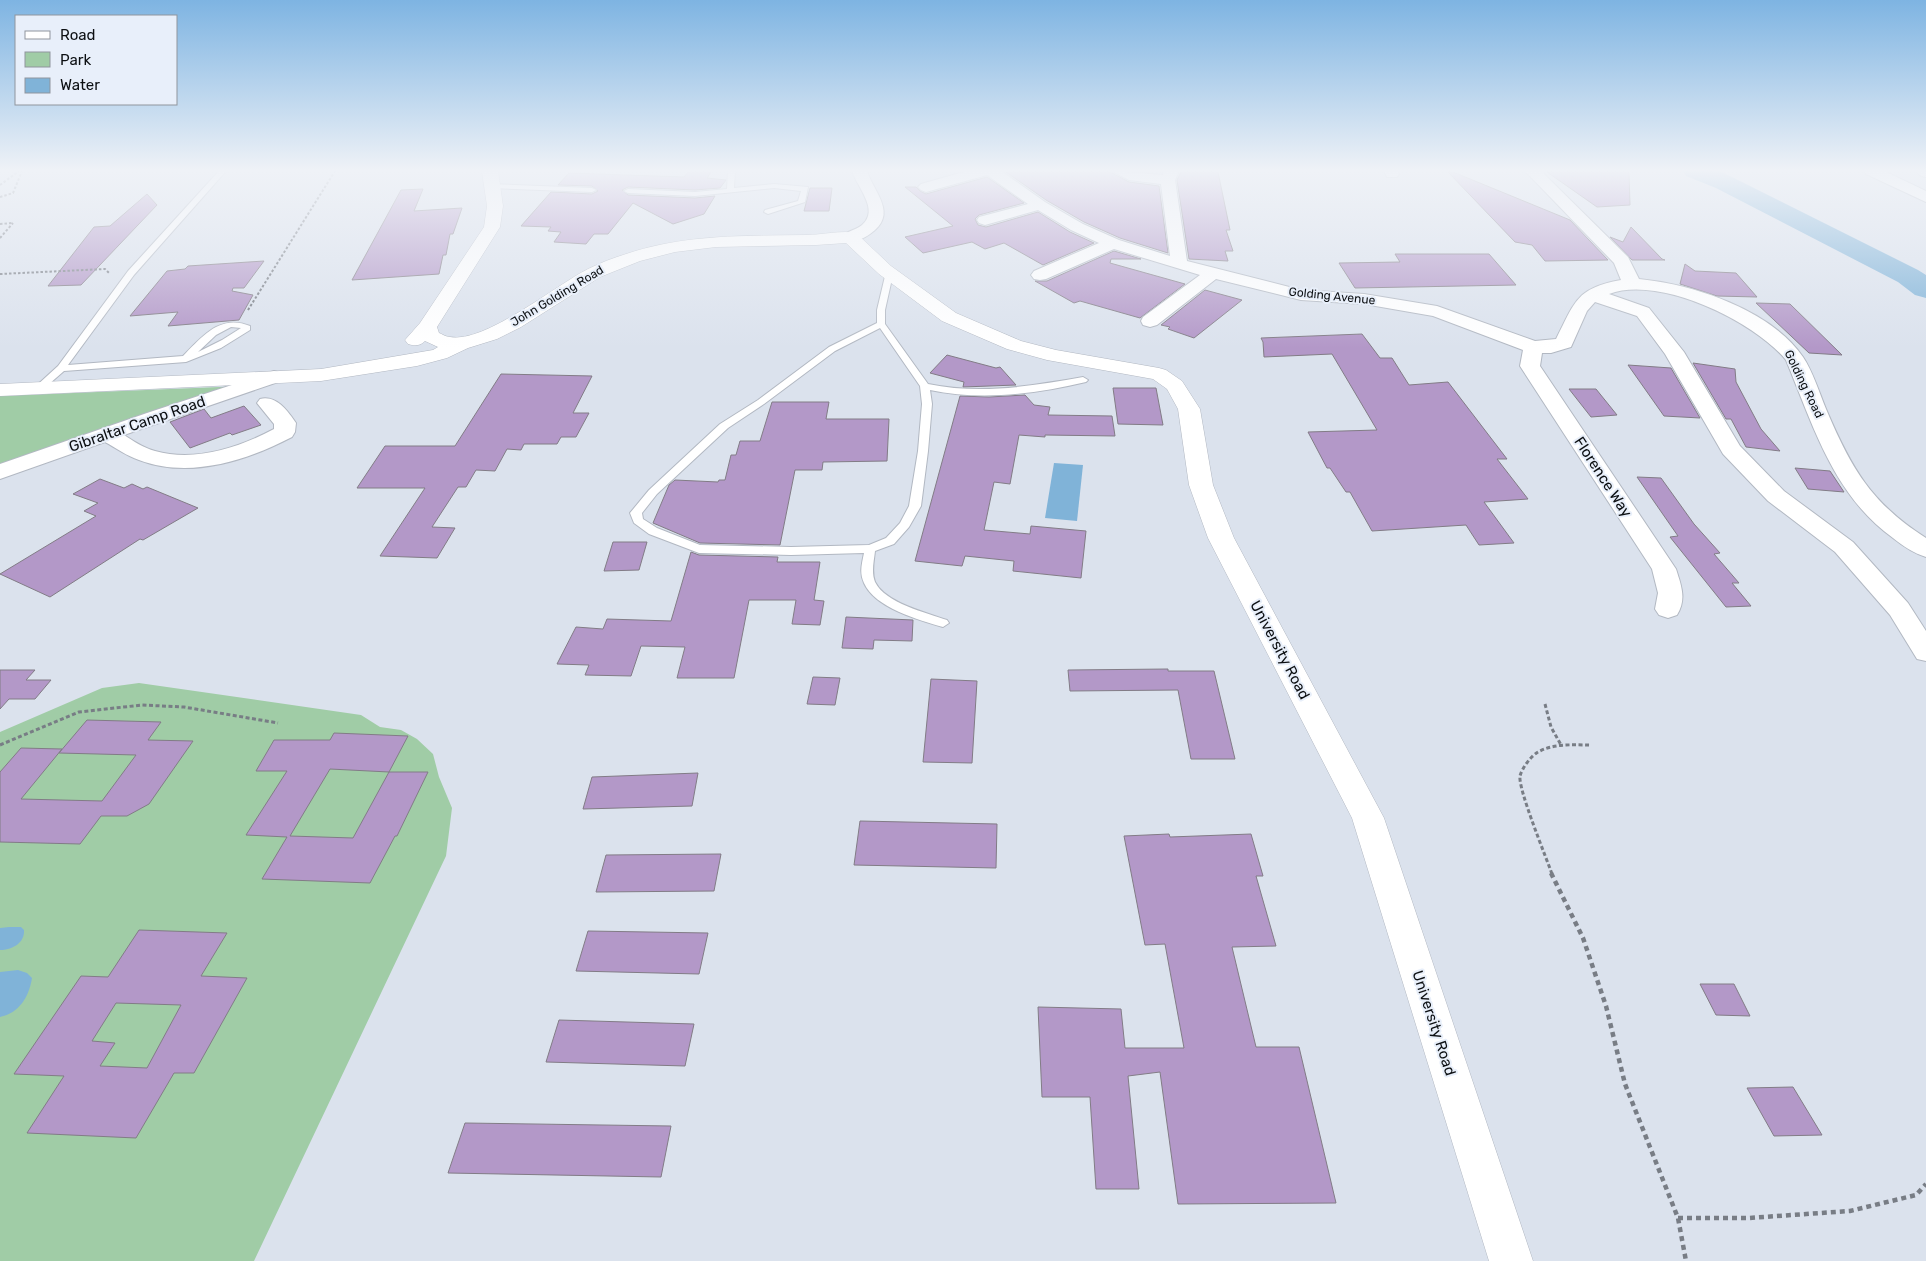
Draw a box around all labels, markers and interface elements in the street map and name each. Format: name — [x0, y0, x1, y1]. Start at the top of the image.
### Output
legend — [15, 15, 178, 105]
text: Road — [60, 26, 96, 44]
text: Park — [60, 51, 91, 69]
text: Water — [60, 76, 100, 94]
street label: John Golding Road — [508, 263, 606, 329]
street label: Golding Avenue — [1288, 284, 1376, 308]
street label: Golding Road — [1782, 348, 1826, 420]
street label: Gibraltar Camp Road — [66, 392, 208, 456]
street label: Florence Way — [1570, 433, 1636, 521]
street label: University Road — [1246, 597, 1314, 703]
street label: University Road — [1409, 968, 1459, 1078]

